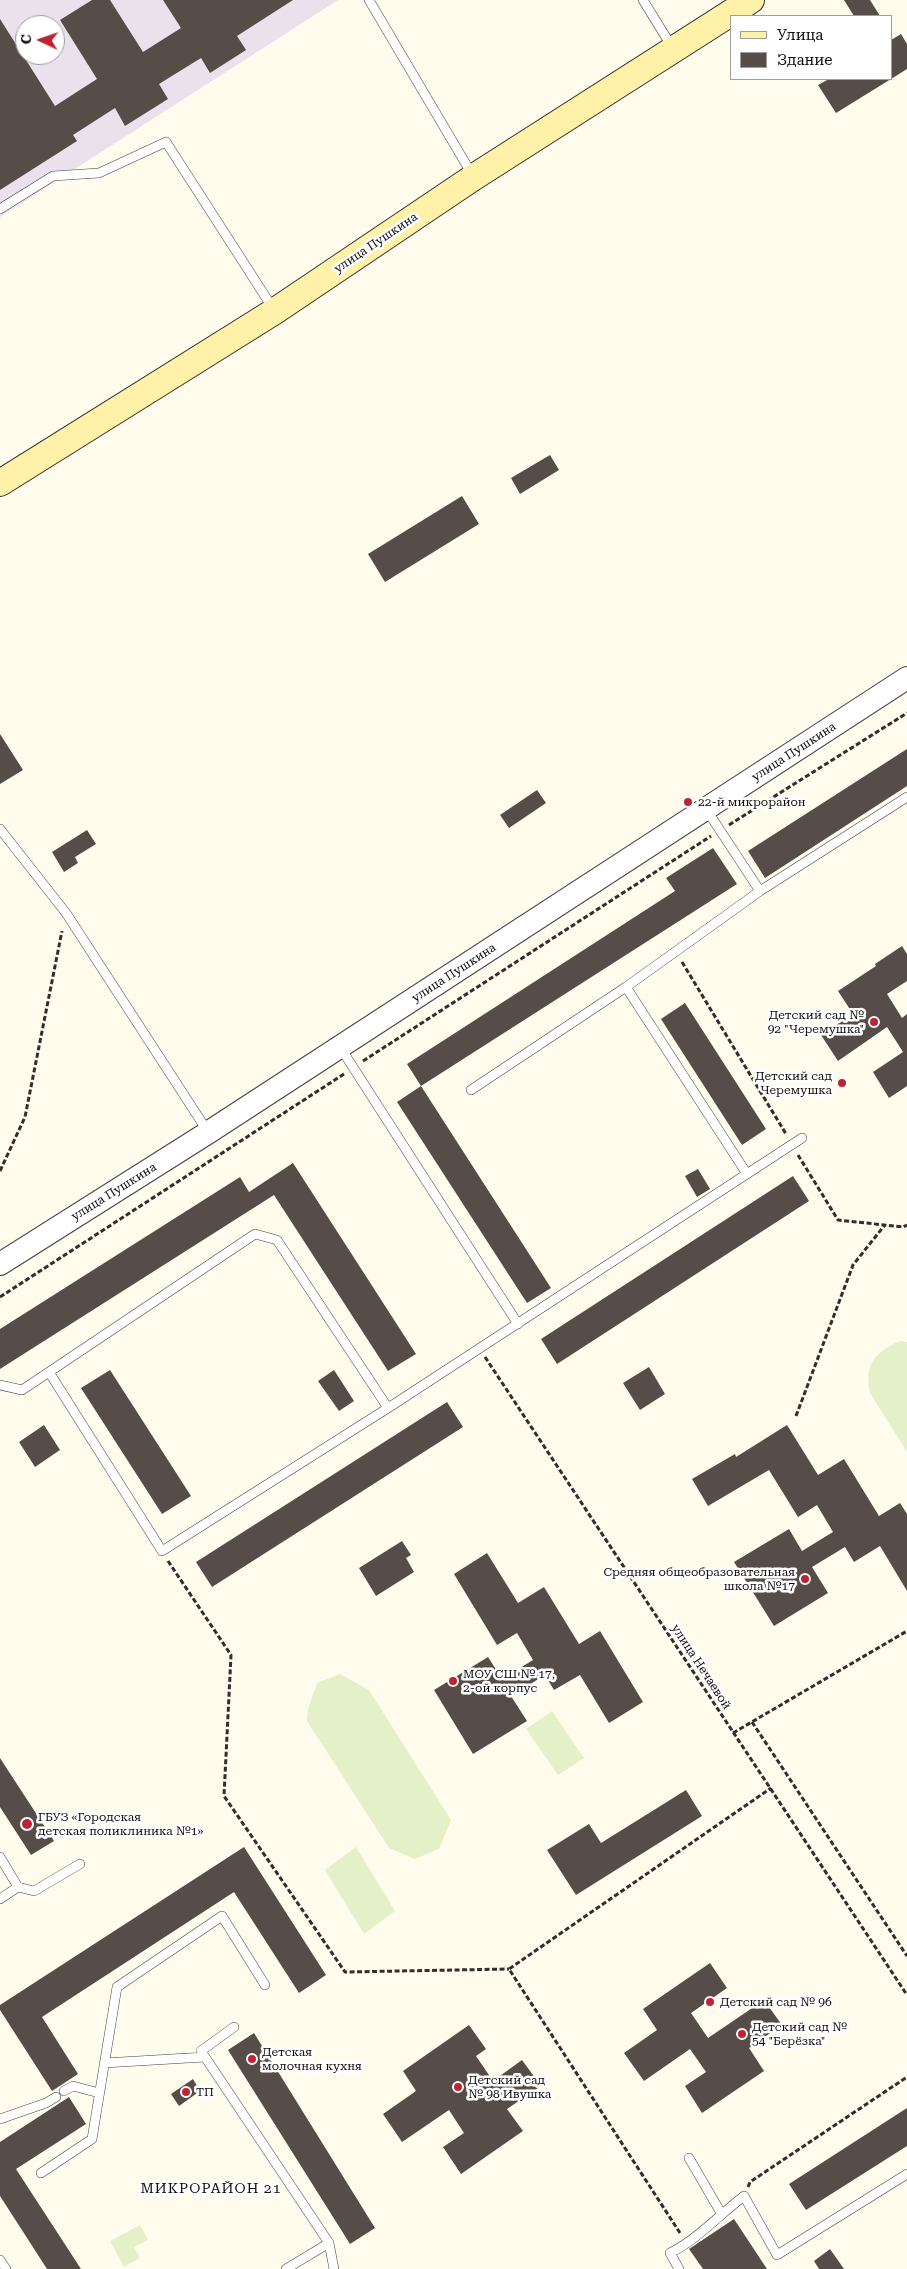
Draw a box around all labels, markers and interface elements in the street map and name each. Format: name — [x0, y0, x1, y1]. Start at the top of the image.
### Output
north arrow — [15, 15, 65, 65]
legend — [730, 15, 892, 80]
text: Улица — [777, 26, 823, 44]
text: С — [18, 34, 34, 45]
text: Здание — [777, 51, 833, 69]
street label: улица Пушкина — [332, 210, 420, 276]
street label: улица Пушкина — [749, 719, 839, 785]
place label: 22-й микрорайон — [698, 795, 806, 809]
marker: 22-й микрорайон — [682, 796, 694, 808]
street label: улица Пушкина — [409, 940, 499, 1006]
place label: Детский сад № 92 "Черемушка" — [768, 1008, 864, 1036]
marker: Детский сад № 92 "Черемушка" — [868, 1016, 880, 1028]
place label: Детский сад Черемушка — [755, 1069, 832, 1097]
marker: Детский сад Черемушка — [836, 1077, 848, 1089]
street label: улица Пушкина — [69, 1160, 159, 1224]
place label: Средняя общеобразовательная школа №17 — [603, 1565, 795, 1593]
marker: Средняя общеобразовательная школа №17 — [799, 1573, 811, 1585]
street label: улица Нечаевой — [668, 1622, 734, 1712]
place label: МОУ СШ № 17, 2-ой корпус — [463, 1667, 555, 1695]
marker: МОУ СШ № 17, 2-ой корпус — [447, 1675, 459, 1687]
place label: ГБУЗ «Городская детская поликлиника №1» — [38, 1810, 203, 1838]
marker: ГБУЗ «Городская детская поликлиника №1» — [20, 1817, 34, 1831]
place label: Детский сад № 96 — [720, 1995, 832, 2009]
marker: Детский сад № 96 — [704, 1996, 716, 2008]
place label: Детский сад № 54 "Берёзка" — [752, 2020, 847, 2048]
marker: Детский сад № 54 "Берёзка" — [736, 2028, 748, 2040]
place label: Детская молочная кухня — [262, 2045, 362, 2073]
marker: Детская молочная кухня — [246, 2053, 258, 2065]
place label: Детский сад № 98 Ивушка — [468, 2073, 551, 2101]
marker: Детский сад № 98 Ивушка — [452, 2081, 464, 2093]
place label: ТП — [196, 2085, 214, 2099]
marker: ТП — [180, 2086, 192, 2098]
district label: МИКРОРАЙОН 21 — [139, 2181, 283, 2197]

